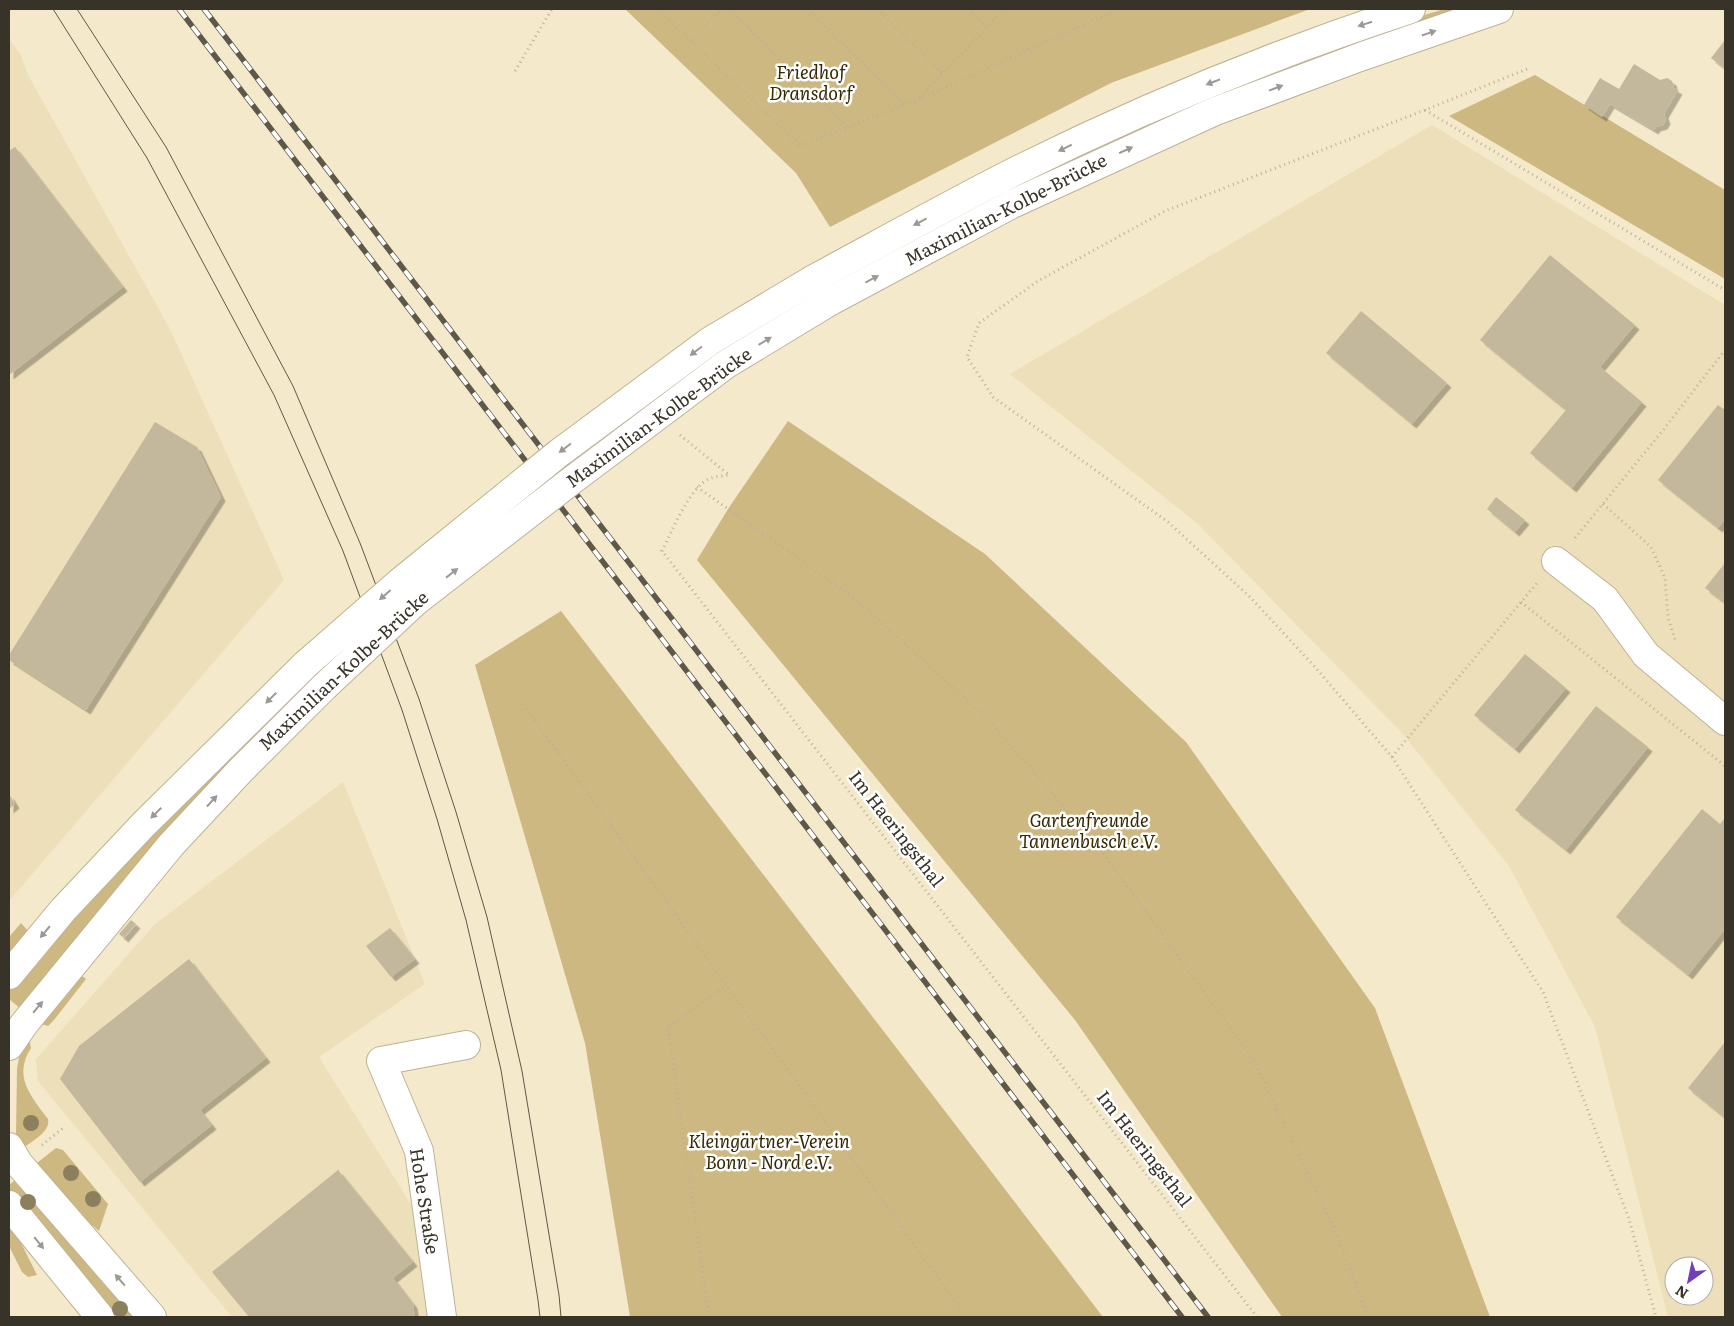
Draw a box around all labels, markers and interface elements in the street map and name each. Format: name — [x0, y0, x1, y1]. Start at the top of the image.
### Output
one-way arrow — [1357, 20, 1372, 28]
one-way arrow — [1422, 29, 1437, 37]
park label: Friedhof Dransdorf — [769, 58, 855, 106]
one-way arrow — [1205, 78, 1220, 86]
one-way arrow — [1269, 84, 1284, 92]
one-way arrow — [1058, 144, 1072, 152]
street label: Maximilian-Kolbe-Brücke — [899, 146, 1111, 272]
one-way arrow — [1119, 146, 1133, 154]
one-way arrow — [913, 218, 927, 226]
one-way arrow — [865, 275, 879, 283]
one-way arrow — [758, 336, 771, 345]
street label: Maximilian-Kolbe-Brücke — [560, 340, 757, 493]
one-way arrow — [690, 346, 703, 357]
one-way arrow — [559, 443, 572, 454]
one-way arrow — [445, 568, 458, 579]
street label: Maximilian-Kolbe-Brücke — [252, 584, 434, 756]
one-way arrow — [379, 590, 392, 601]
one-way arrow — [265, 692, 277, 704]
street label: Im Haeringsthal — [843, 764, 951, 892]
one-way arrow — [206, 795, 217, 808]
park label: Gartenfreunde Tannenbusch e.V. — [1019, 806, 1159, 854]
one-way arrow — [150, 807, 162, 819]
one-way arrow — [40, 925, 51, 938]
one-way arrow — [32, 1001, 43, 1014]
street label: Im Haeringsthal — [1091, 1084, 1199, 1212]
park label: Kleingärtner-Verein Bonn - Nord e.V. — [688, 1127, 850, 1175]
street label: Hohe Straße — [404, 1146, 447, 1256]
one-way arrow — [34, 1236, 45, 1249]
north arrow — [1664, 1256, 1714, 1306]
one-way arrow — [114, 1274, 125, 1287]
text: N — [1671, 1281, 1692, 1304]

